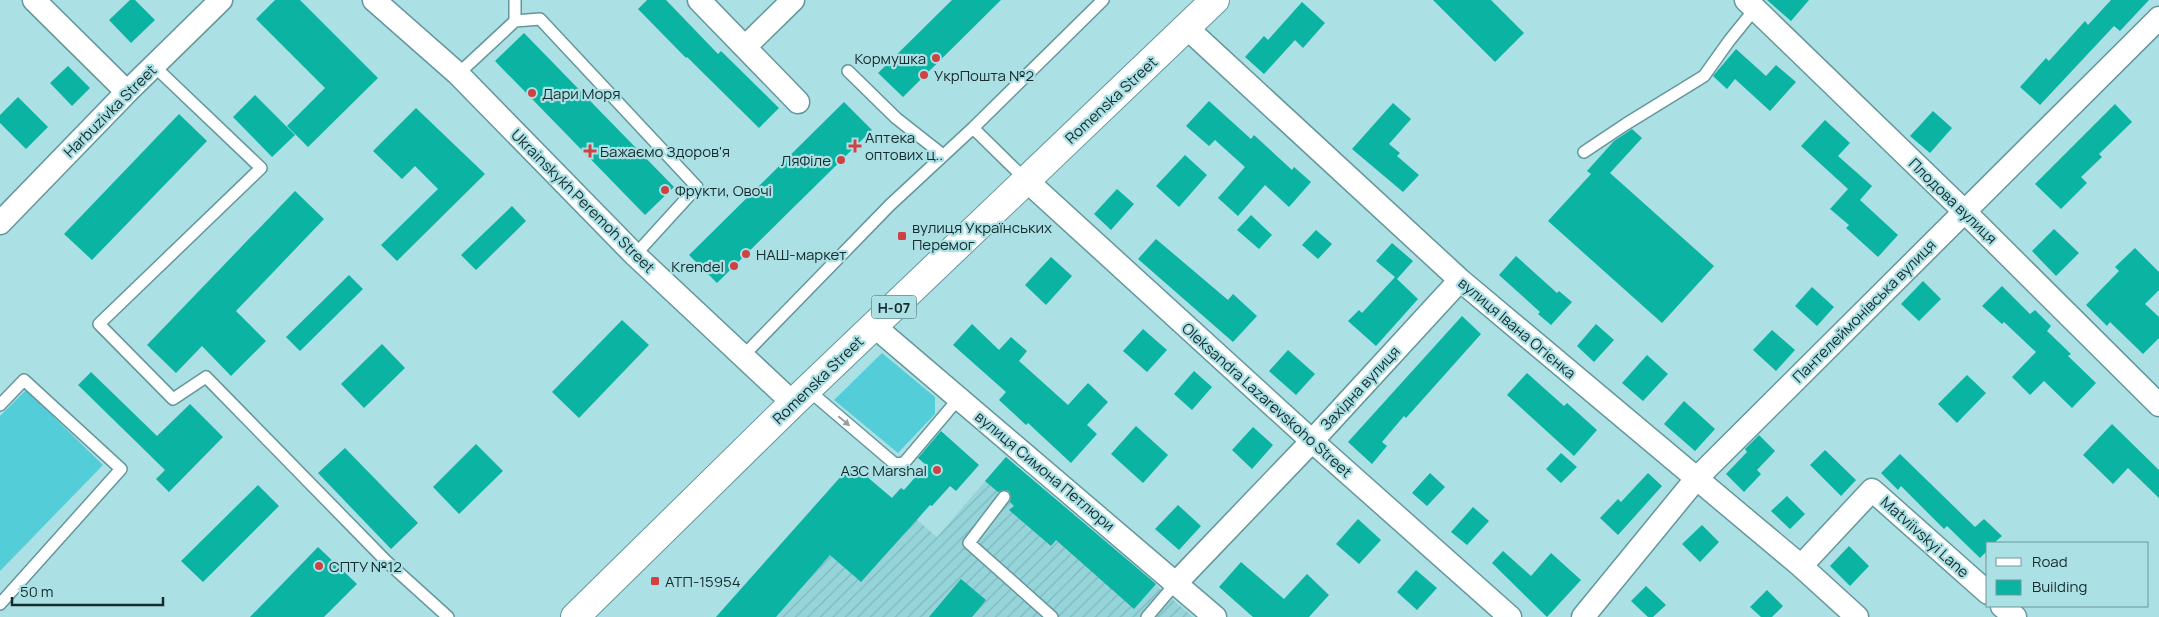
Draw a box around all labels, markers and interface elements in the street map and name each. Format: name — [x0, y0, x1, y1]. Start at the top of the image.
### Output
place label: Кормушка — [855, 48, 926, 69]
marker: Кормушка — [930, 52, 942, 64]
street label: Romenska Street — [1060, 52, 1162, 148]
street label: Harbuzivka Street — [59, 60, 161, 162]
place label: УкрПошта №2 — [934, 65, 1034, 86]
marker: УкрПошта №2 — [918, 69, 930, 81]
place label: Дари Моря — [542, 83, 620, 104]
marker: Дари Моря — [526, 87, 538, 99]
street label: Ukrainskykh Peremoh Street — [506, 124, 660, 278]
place label: Аптека оптових ц.. — [865, 127, 943, 165]
marker: Аптека оптових ц.. — [849, 140, 861, 152]
place label: Бажаємо Здоров'я — [600, 141, 730, 162]
marker: Бажаємо Здоров'я — [584, 145, 596, 157]
place label: ЛяФіле — [781, 150, 831, 171]
street label: Плодова вулиця — [1904, 153, 2002, 249]
marker: ЛяФіле — [835, 154, 847, 166]
place label: Фрукти, Овочі — [675, 180, 772, 201]
marker: Фрукти, Овочі — [659, 184, 671, 196]
place label: вулиця Українських Перемог — [912, 217, 1052, 255]
marker: вулиця Українських Перемог — [896, 230, 908, 242]
street label: Пантелеймонівська вулиця — [1788, 235, 1940, 387]
place label: НАШ-маркет — [756, 244, 847, 265]
marker: НАШ-маркет — [740, 248, 752, 260]
place label: Krendel — [671, 256, 724, 277]
marker: Krendel — [728, 260, 740, 272]
street label: вулиця Івана Огієнка — [1454, 272, 1580, 384]
road number: Н-07 — [872, 296, 916, 318]
street label: Oleksandra Lazarevskoho Street — [1177, 318, 1357, 482]
street label: Romenska Street — [768, 331, 868, 429]
street label: Західна вулиця — [1315, 341, 1405, 435]
street label: вулиця Симона Петлюри — [971, 406, 1119, 536]
one-way arrow — [838, 415, 851, 426]
place label: АЗС Marshal — [840, 460, 927, 481]
marker: АЗС Marshal — [931, 464, 943, 476]
street label: Matviivskyi Lane — [1876, 492, 1974, 583]
legend — [1986, 542, 2149, 607]
text: Road — [2032, 551, 2068, 572]
place label: СПТУ №12 — [329, 556, 402, 577]
marker: СПТУ №12 — [313, 560, 325, 572]
place label: АТП-15954 — [665, 571, 741, 592]
scale bar — [12, 574, 164, 606]
marker: АТП-15954 — [649, 575, 661, 587]
text: Building — [2032, 576, 2087, 597]
text: 50 m — [20, 581, 54, 602]

